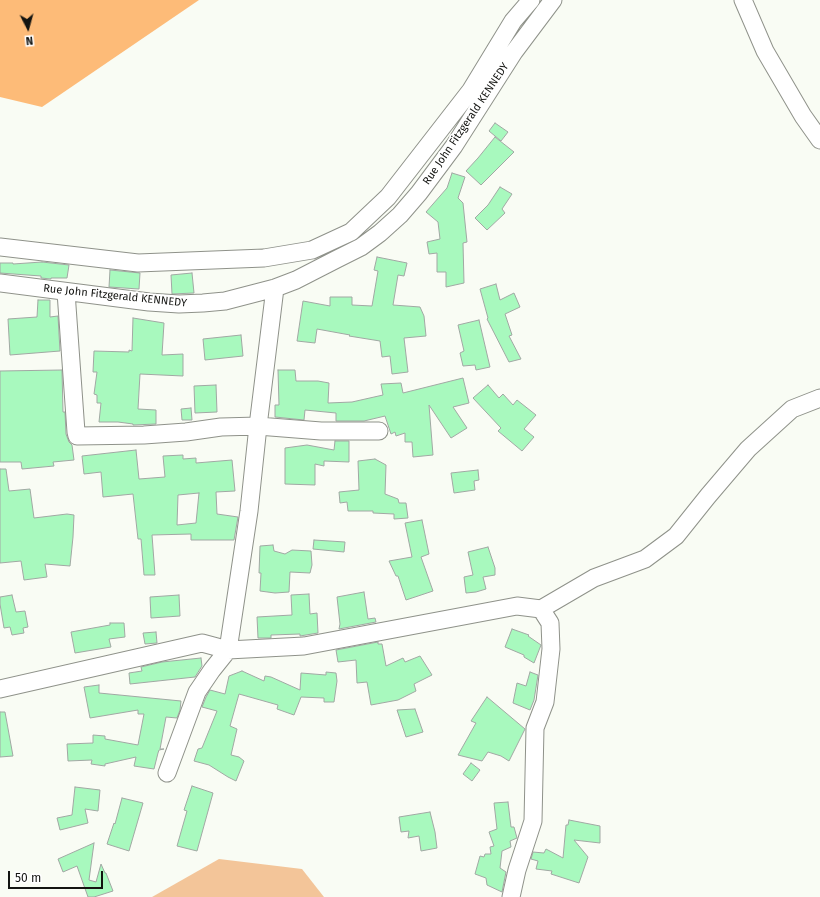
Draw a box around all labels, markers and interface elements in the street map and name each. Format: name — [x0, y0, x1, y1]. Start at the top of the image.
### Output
north arrow — [8, 8, 48, 48]
text: N — [25, 34, 34, 47]
street label: Rue John Fitzgerald KENNEDY — [420, 60, 512, 188]
street label: Rue John Fitzgerald KENNEDY — [43, 282, 187, 310]
scale bar — [10, 863, 105, 889]
text: 50 m — [15, 871, 41, 885]

